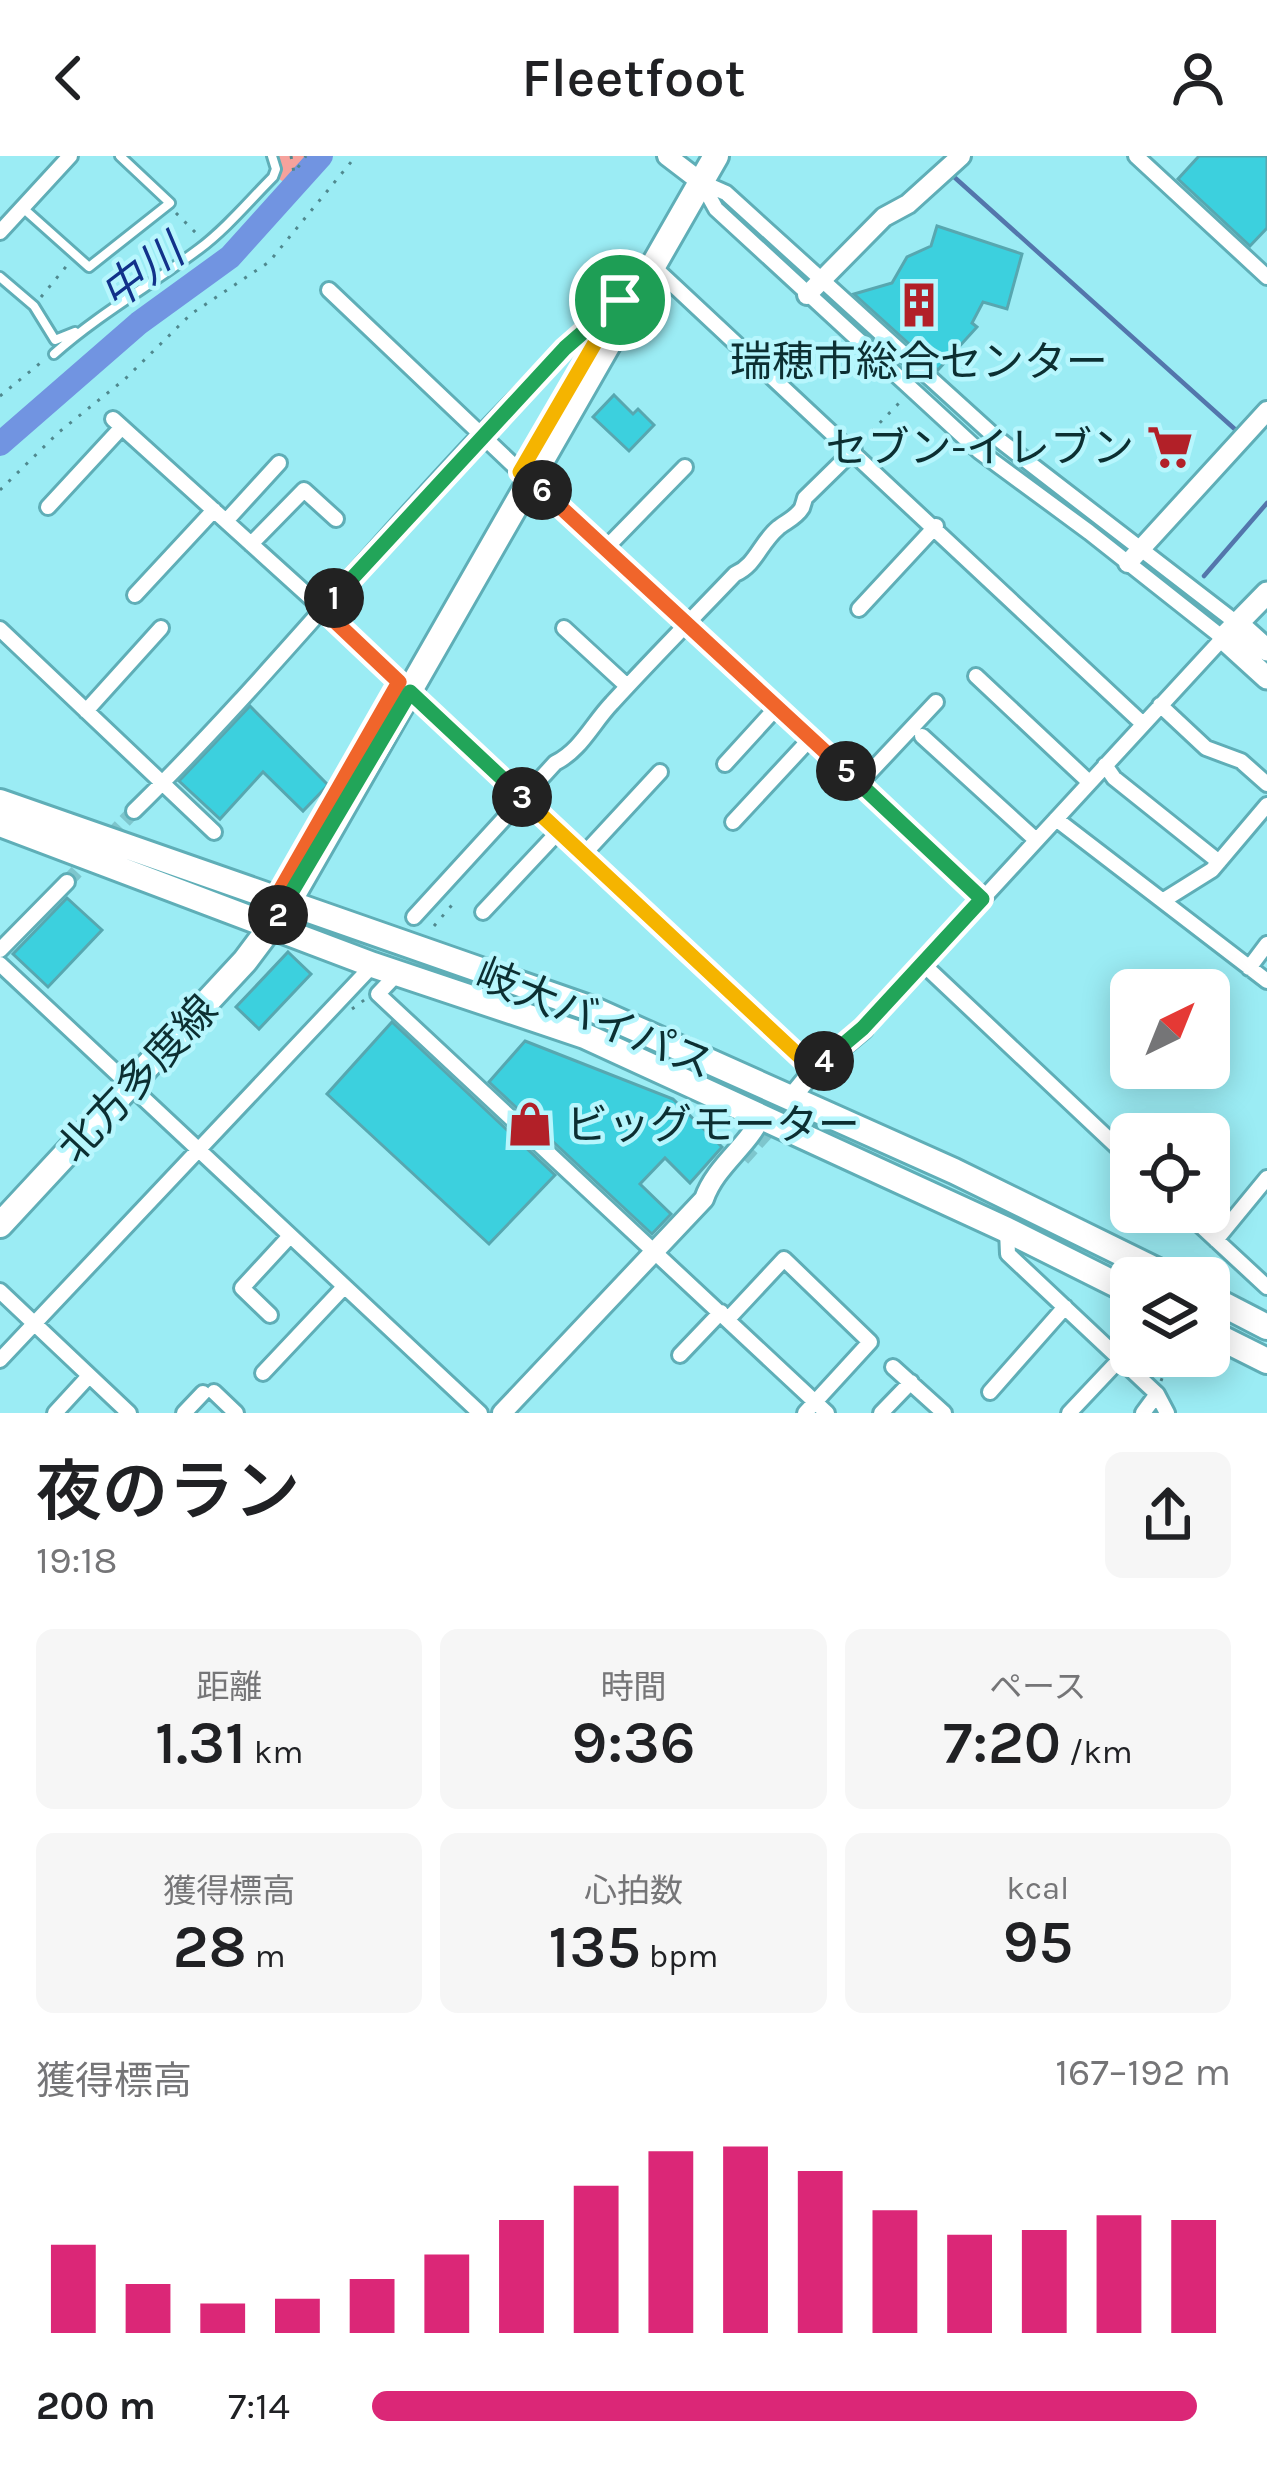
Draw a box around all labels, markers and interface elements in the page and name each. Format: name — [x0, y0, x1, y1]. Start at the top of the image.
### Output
icon: back — [36, 45, 102, 111]
icon: person — [1165, 45, 1231, 111]
text: Fleetfoot — [521, 46, 746, 110]
water label: 中川 — [90, 223, 196, 321]
pin — [569, 249, 671, 351]
icon: arrive — [587, 267, 653, 333]
building icon: 瑞穂市総合センター — [894, 280, 944, 330]
place label: 瑞穂市総合センター — [730, 337, 1108, 387]
supermarket icon: セブン-イレブン — [1145, 422, 1195, 472]
place label: セブン-イレブン — [825, 423, 1134, 473]
pin: 6 — [512, 460, 572, 520]
text: 6 — [532, 471, 552, 509]
pin: 1 — [304, 568, 364, 628]
text: 1 — [328, 579, 340, 617]
pin: 5 — [816, 741, 876, 801]
text: 5 — [836, 752, 856, 790]
pin: 3 — [492, 767, 552, 827]
text: 3 — [512, 778, 532, 816]
pin: 2 — [248, 885, 308, 945]
text: 2 — [268, 896, 288, 934]
street label: 岐大バイパス — [469, 949, 720, 1089]
north arrow — [1110, 969, 1230, 1089]
map controls — [1110, 969, 1230, 1377]
street label: 北方多度線 — [48, 985, 228, 1173]
pin: 4 — [794, 1031, 854, 1091]
text: 4 — [814, 1042, 834, 1080]
shop icon: ビッグモーター — [505, 1099, 555, 1149]
place label: ビッグモーター — [566, 1100, 860, 1150]
button: locate — [1110, 1113, 1230, 1233]
button: layers — [1110, 1257, 1230, 1377]
button: share — [1105, 1452, 1231, 1578]
text: 夜のラン — [36, 1453, 300, 1531]
text: 19:18 — [36, 1537, 117, 1583]
text: 距離 — [196, 1668, 262, 1706]
text: 時間 — [600, 1668, 666, 1706]
text: ペース — [989, 1668, 1087, 1706]
text: 1.31 — [155, 1708, 246, 1778]
text: 9:36 — [571, 1708, 696, 1778]
text: 7:20 — [943, 1708, 1061, 1778]
text: km — [246, 1733, 303, 1771]
text: /km — [1061, 1733, 1133, 1771]
text: kcal — [1006, 1869, 1069, 1907]
text: 獲得標高 — [163, 1872, 295, 1910]
text: 心拍数 — [584, 1872, 683, 1910]
text: 95 — [1002, 1907, 1073, 1977]
text: 28 — [173, 1912, 247, 1982]
text: 135 — [549, 1912, 641, 1982]
text: m — [247, 1937, 286, 1975]
text: bpm — [641, 1937, 718, 1975]
text: 167–192 m — [1055, 2049, 1231, 2095]
text: 獲得標高 — [36, 2058, 192, 2104]
text: 200 m — [36, 2383, 156, 2429]
text: 7:14 — [228, 2383, 290, 2429]

